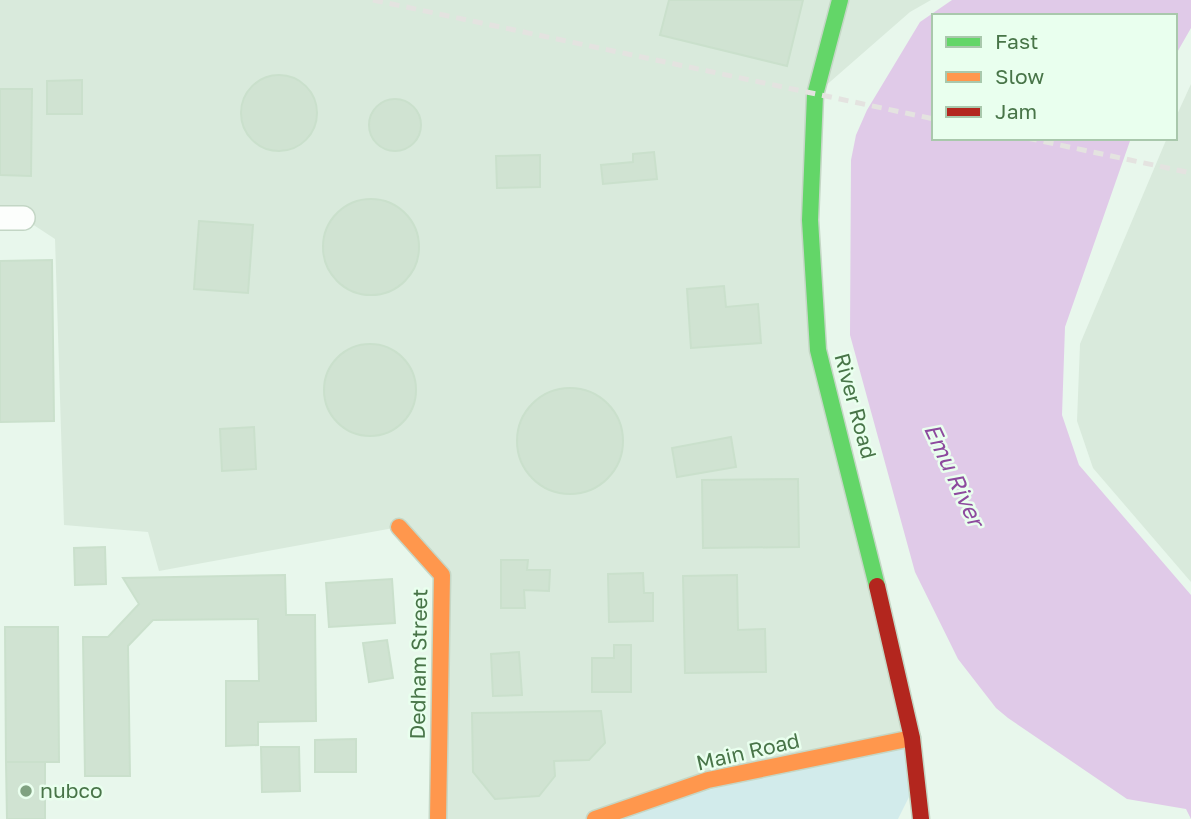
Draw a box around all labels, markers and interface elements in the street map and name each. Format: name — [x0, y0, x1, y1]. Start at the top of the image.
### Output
legend — [932, 14, 1177, 140]
text: Fast — [995, 28, 1038, 54]
text: Slow — [995, 63, 1044, 89]
text: Jam — [995, 98, 1037, 124]
street label: River Road — [829, 350, 883, 461]
water label: Emu River — [919, 419, 992, 533]
street label: Dedham Street — [404, 588, 432, 739]
street label: Main Road — [694, 727, 802, 776]
place label: nubco — [40, 777, 103, 803]
marker: nubco — [18, 783, 34, 799]

